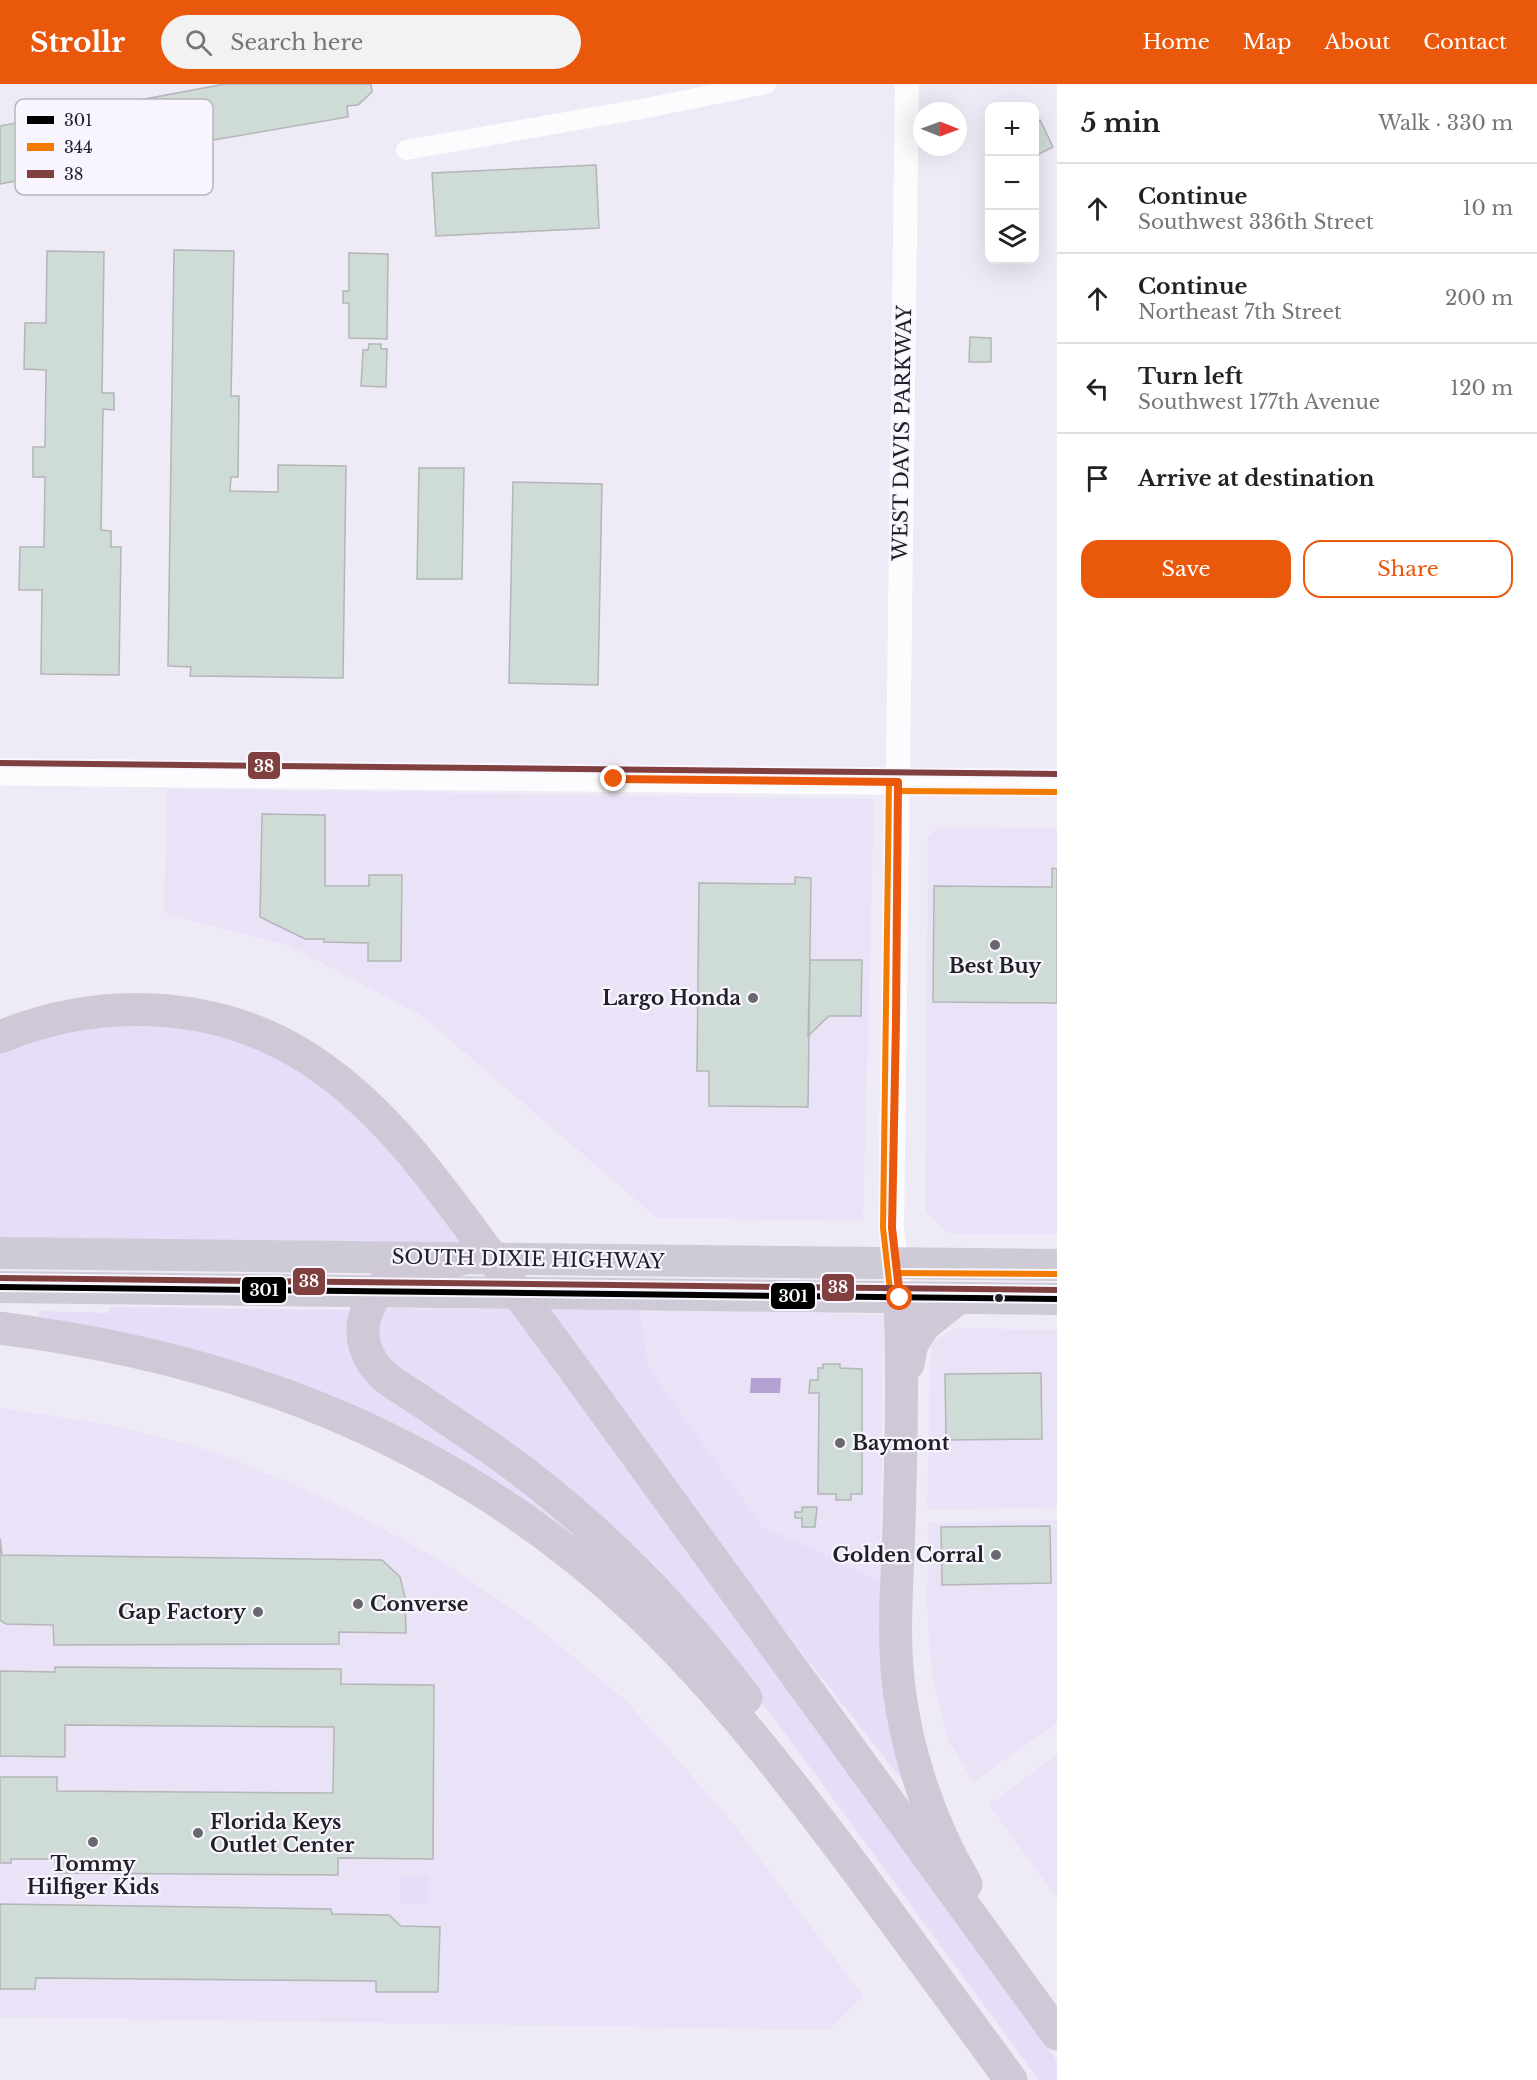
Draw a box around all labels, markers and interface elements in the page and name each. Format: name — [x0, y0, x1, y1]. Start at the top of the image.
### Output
search box — [161, 15, 581, 69]
text: Strollr — [30, 25, 125, 60]
icon: search — [182, 26, 215, 59]
text: Search here — [230, 29, 363, 56]
text: Home — [1143, 29, 1210, 55]
text: Map — [1243, 29, 1291, 55]
text: About — [1324, 29, 1390, 55]
text: Contact — [1423, 29, 1507, 55]
legend — [15, 99, 213, 195]
north arrow — [913, 102, 967, 156]
map controls — [985, 102, 1039, 264]
button: + — [985, 102, 1039, 156]
text: 5 min — [1081, 107, 1160, 139]
text: 301 — [64, 110, 92, 130]
text: Walk · 330 m — [1378, 111, 1513, 135]
text: 344 — [64, 137, 93, 157]
button: − — [985, 156, 1039, 210]
text: 38 — [64, 164, 84, 184]
text: Continue — [1138, 183, 1247, 210]
icon: ahead — [1081, 192, 1114, 225]
text: 10 m — [1463, 196, 1513, 220]
button: layers — [985, 210, 1039, 264]
text: Southwest 336th Street — [1138, 210, 1374, 234]
text: Continue — [1138, 273, 1247, 300]
icon: ahead — [1081, 282, 1114, 315]
text: 200 m — [1445, 286, 1513, 310]
text: Northeast 7th Street — [1138, 300, 1342, 324]
street label: WEST DAVIS PARKWAY — [888, 305, 916, 562]
text: Turn left — [1138, 363, 1243, 390]
icon: left — [1081, 372, 1114, 405]
text: 120 m — [1450, 376, 1513, 400]
text: Southwest 177th Avenue — [1138, 390, 1380, 414]
icon: arrive — [1081, 462, 1114, 495]
text: Arrive at destination — [1138, 465, 1375, 492]
button: Save — [1081, 540, 1291, 598]
button: Share — [1303, 540, 1513, 598]
line badge: 38 — [247, 751, 281, 780]
text: 38 — [254, 756, 274, 776]
route end — [600, 765, 626, 791]
marker: Best Buy — [988, 938, 1002, 952]
place label: Best Buy — [949, 954, 1042, 978]
place label: Largo Honda — [602, 986, 742, 1010]
marker: Largo Honda — [746, 991, 760, 1005]
street label: SOUTH DIXIE HIGHWAY — [391, 1245, 665, 1273]
line badge: 38 — [292, 1267, 326, 1296]
text: 38 — [299, 1271, 319, 1291]
line badge: 38 — [821, 1273, 855, 1302]
line badge: 301 — [241, 1276, 287, 1304]
text: 38 — [828, 1277, 848, 1297]
text: 301 — [249, 1280, 279, 1300]
line badge: 301 — [770, 1282, 816, 1310]
route start — [886, 1284, 912, 1310]
text: 301 — [778, 1286, 808, 1306]
unlabelled marker — [993, 1292, 1005, 1304]
place label: Baymont — [852, 1431, 950, 1455]
marker: Baymont — [833, 1436, 847, 1450]
place label: Golden Corral — [833, 1543, 984, 1567]
marker: Golden Corral — [989, 1548, 1003, 1562]
place label: Converse — [370, 1592, 468, 1616]
marker: Converse — [351, 1597, 365, 1611]
place label: Gap Factory — [118, 1600, 247, 1624]
marker: Gap Factory — [251, 1605, 265, 1619]
place label: Florida Keys Outlet Center — [210, 1810, 354, 1857]
marker: Florida Keys Outlet Center — [191, 1826, 205, 1840]
marker: Tommy Hilfiger Kids — [86, 1835, 100, 1849]
place label: Tommy Hilfiger Kids — [27, 1852, 159, 1899]

